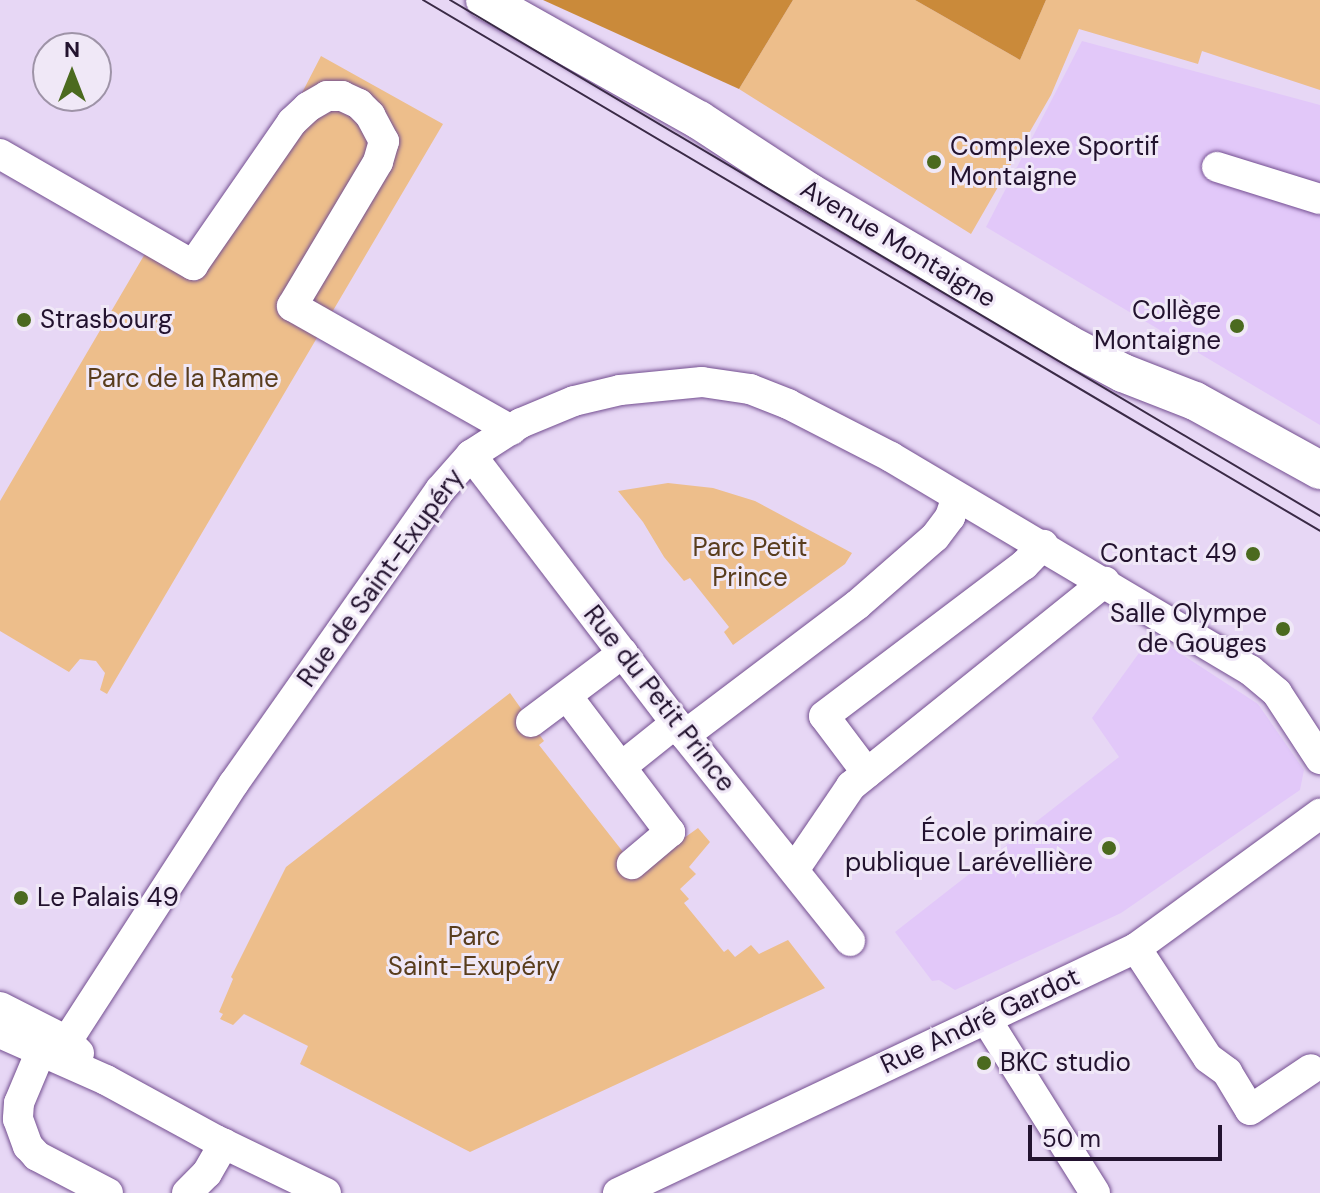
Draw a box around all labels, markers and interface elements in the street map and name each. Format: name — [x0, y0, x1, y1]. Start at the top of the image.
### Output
north arrow — [32, 32, 112, 112]
text: N — [64, 35, 80, 64]
place label: Complexe Sportif Montaigne — [950, 131, 1159, 192]
marker: Complexe Sportif Montaigne — [925, 153, 943, 171]
street label: Avenue Montaigne — [795, 173, 1001, 315]
place label: Collège Montaigne — [1094, 295, 1221, 356]
place label: Strasbourg — [40, 304, 172, 336]
marker: Strasbourg — [15, 311, 33, 329]
marker: Collège Montaigne — [1228, 317, 1246, 335]
park label: Parc de la Rame — [87, 363, 279, 395]
street label: Rue de Saint-Exupéry — [291, 463, 471, 693]
park label: Parc Petit Prince — [693, 532, 807, 594]
place label: Contact 49 — [1100, 538, 1237, 570]
marker: Contact 49 — [1244, 545, 1262, 563]
place label: Salle Olympe de Gouges — [1110, 598, 1267, 660]
street label: Rue du Petit Prince — [577, 600, 741, 798]
marker: Salle Olympe de Gouges — [1274, 620, 1292, 638]
place label: École primaire publique Larévellière — [845, 817, 1093, 878]
marker: École primaire publique Larévellière — [1100, 839, 1118, 857]
place label: Le Palais 49 — [37, 882, 179, 914]
marker: Le Palais 49 — [12, 889, 30, 907]
park label: Parc Saint-Exupéry — [388, 921, 560, 982]
street label: Rue André Gardot — [876, 961, 1084, 1081]
place label: BKC studio — [1000, 1047, 1131, 1079]
marker: BKC studio — [975, 1054, 993, 1072]
scale bar — [1032, 1109, 1226, 1159]
text: 50 m — [1042, 1123, 1101, 1154]

